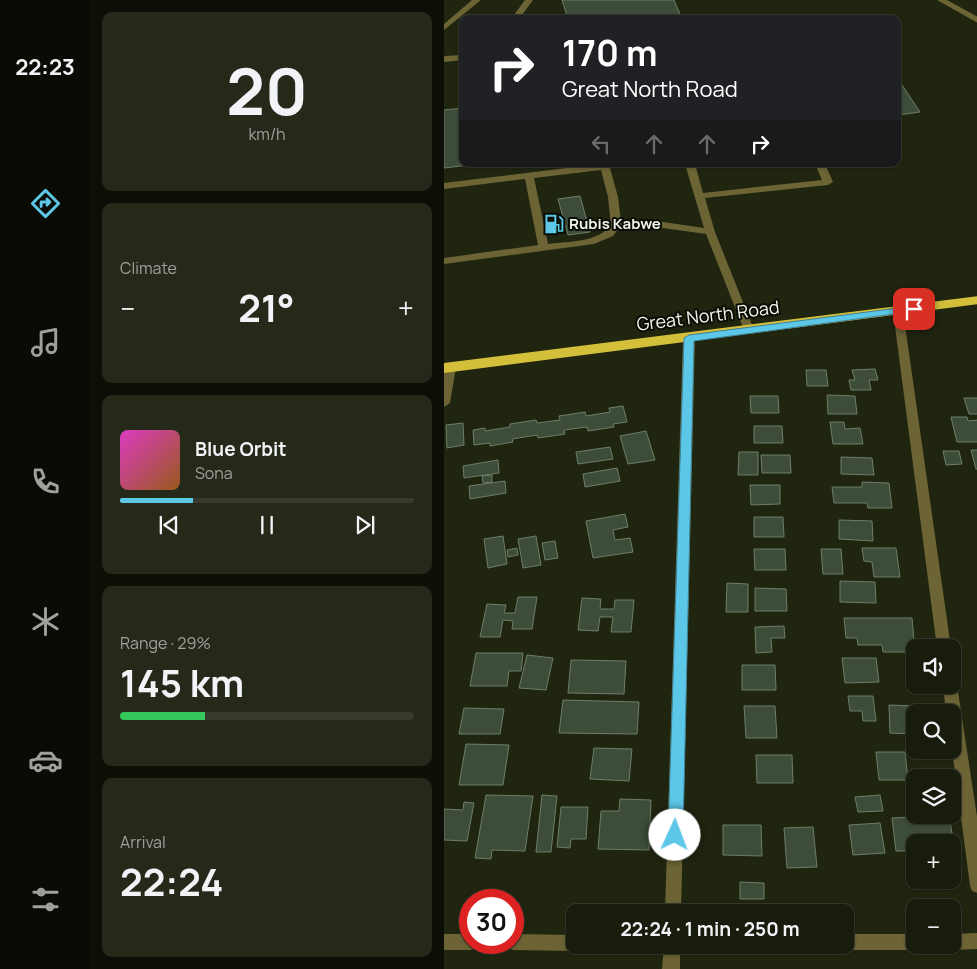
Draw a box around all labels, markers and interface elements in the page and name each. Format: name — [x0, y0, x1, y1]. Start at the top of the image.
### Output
text: 170 m — [562, 29, 658, 77]
icon: right — [479, 35, 544, 100]
text: 20 — [226, 46, 308, 135]
text: 22:23 — [15, 52, 75, 82]
text: Great North Road — [562, 74, 738, 104]
text: km/h — [248, 123, 286, 145]
icon: left — [587, 130, 615, 158]
icon: ahead — [640, 130, 668, 158]
icon: ahead — [693, 130, 721, 158]
icon: right — [746, 130, 774, 158]
icon: directions — [28, 186, 63, 221]
fuel station icon: Rubis Kabwe — [543, 213, 565, 235]
place label: Rubis Kabwe — [569, 213, 661, 234]
text: Climate — [120, 257, 177, 279]
text: 21° — [238, 281, 295, 333]
pin — [893, 288, 935, 330]
text: − — [120, 289, 135, 327]
text: + — [398, 289, 414, 327]
street label: Great North Road — [635, 294, 781, 336]
icon: arrive — [900, 295, 928, 323]
icon: music — [28, 325, 63, 360]
text: Blue Orbit — [195, 436, 287, 462]
text: Sona — [195, 462, 233, 484]
icon: phone — [28, 464, 63, 499]
icon: previous — [155, 511, 183, 539]
icon: pause — [253, 511, 281, 539]
icon: next — [351, 511, 379, 539]
icon: climate — [28, 604, 63, 639]
text: Range · 29% — [120, 632, 211, 654]
map controls — [906, 639, 961, 954]
button: sound — [906, 639, 961, 694]
text: 145 km — [120, 656, 244, 708]
button: search — [906, 704, 961, 759]
icon: car — [28, 743, 63, 778]
button: layers — [906, 769, 961, 824]
position arrow — [648, 808, 700, 860]
text: Arrival — [120, 831, 166, 853]
button: + — [906, 834, 961, 889]
text: 22:24 — [120, 855, 223, 907]
icon: filters — [28, 882, 63, 917]
speed limit sign: 30 — [459, 889, 524, 954]
button: − — [906, 899, 961, 954]
text: 22:24 · 1 min · 250 m — [620, 916, 800, 942]

